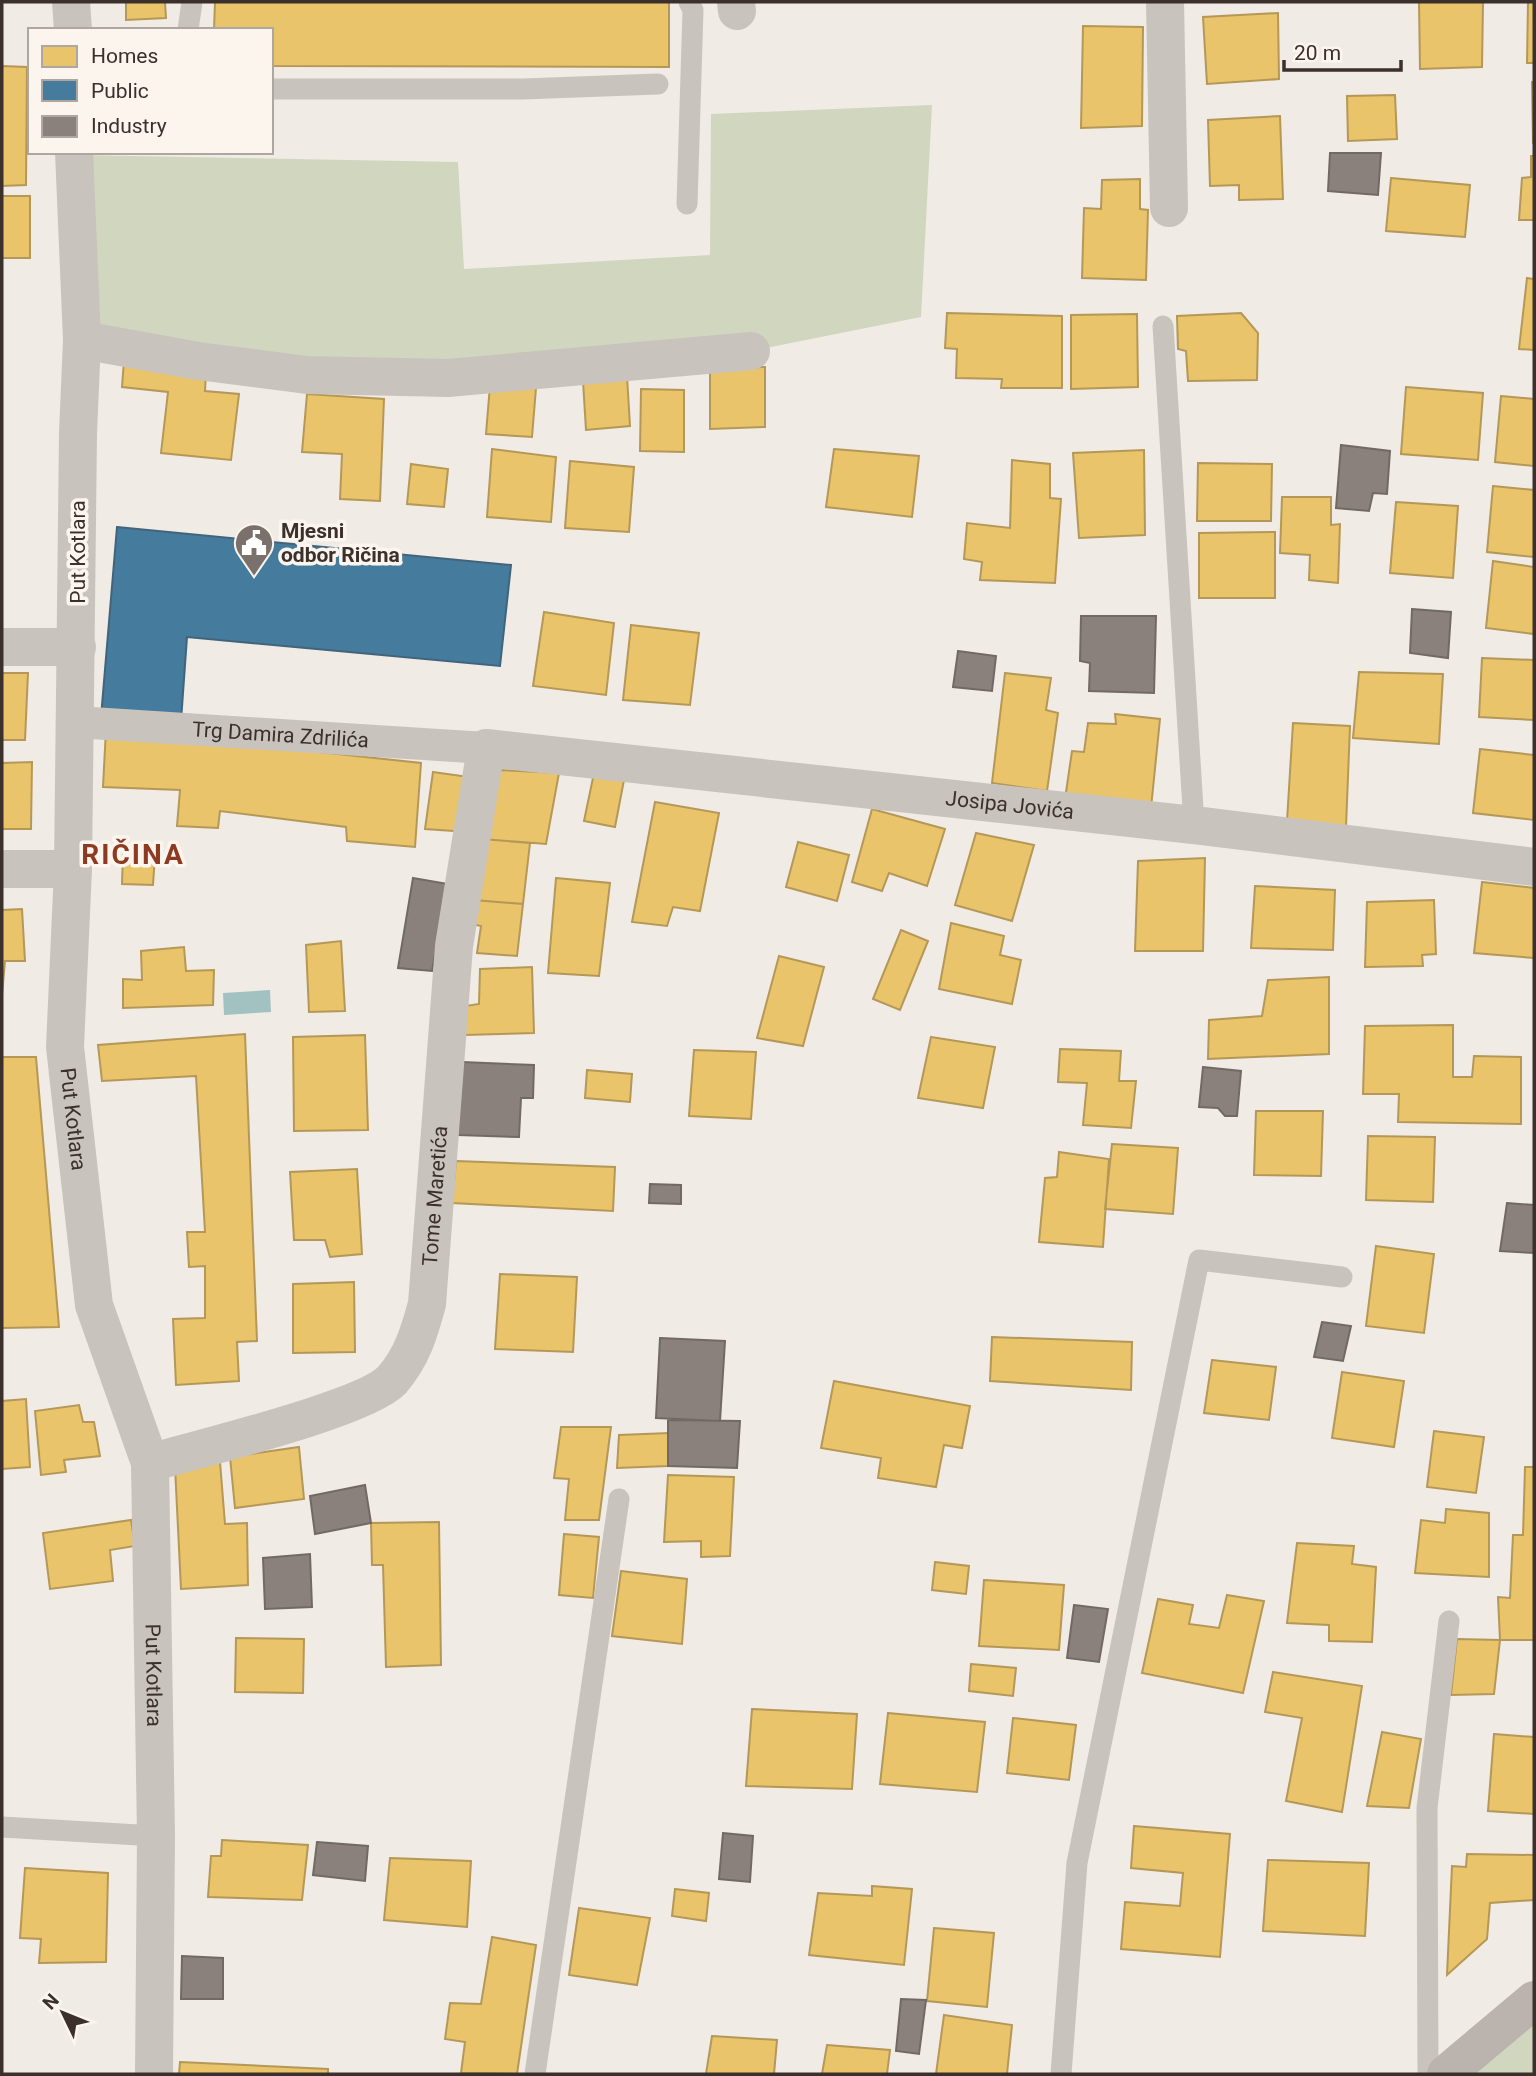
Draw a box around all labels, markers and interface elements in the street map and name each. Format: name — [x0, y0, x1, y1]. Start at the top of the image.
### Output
legend — [28, 28, 273, 154]
scale bar — [1284, 28, 1401, 72]
text: 20 m — [1294, 41, 1341, 65]
text: Homes — [91, 44, 158, 68]
text: Public — [91, 79, 149, 103]
text: Industry — [91, 114, 167, 138]
street label: Put Kotlara — [66, 500, 90, 604]
place label: Mjesni odbor Ričina — [281, 519, 400, 567]
public building icon: Mjesni odbor Ričina — [233, 522, 275, 577]
street label: Trg Damira Zdrilića — [192, 717, 370, 753]
street label: Josipa Jovića — [944, 786, 1075, 824]
district label: RIČINA — [81, 838, 185, 871]
street label: Put Kotlara — [55, 1066, 91, 1172]
street label: Tome Maretića — [418, 1125, 452, 1267]
street label: Put Kotlara — [141, 1623, 166, 1727]
north arrow — [28, 1978, 98, 2048]
text: N — [38, 1989, 64, 2014]

